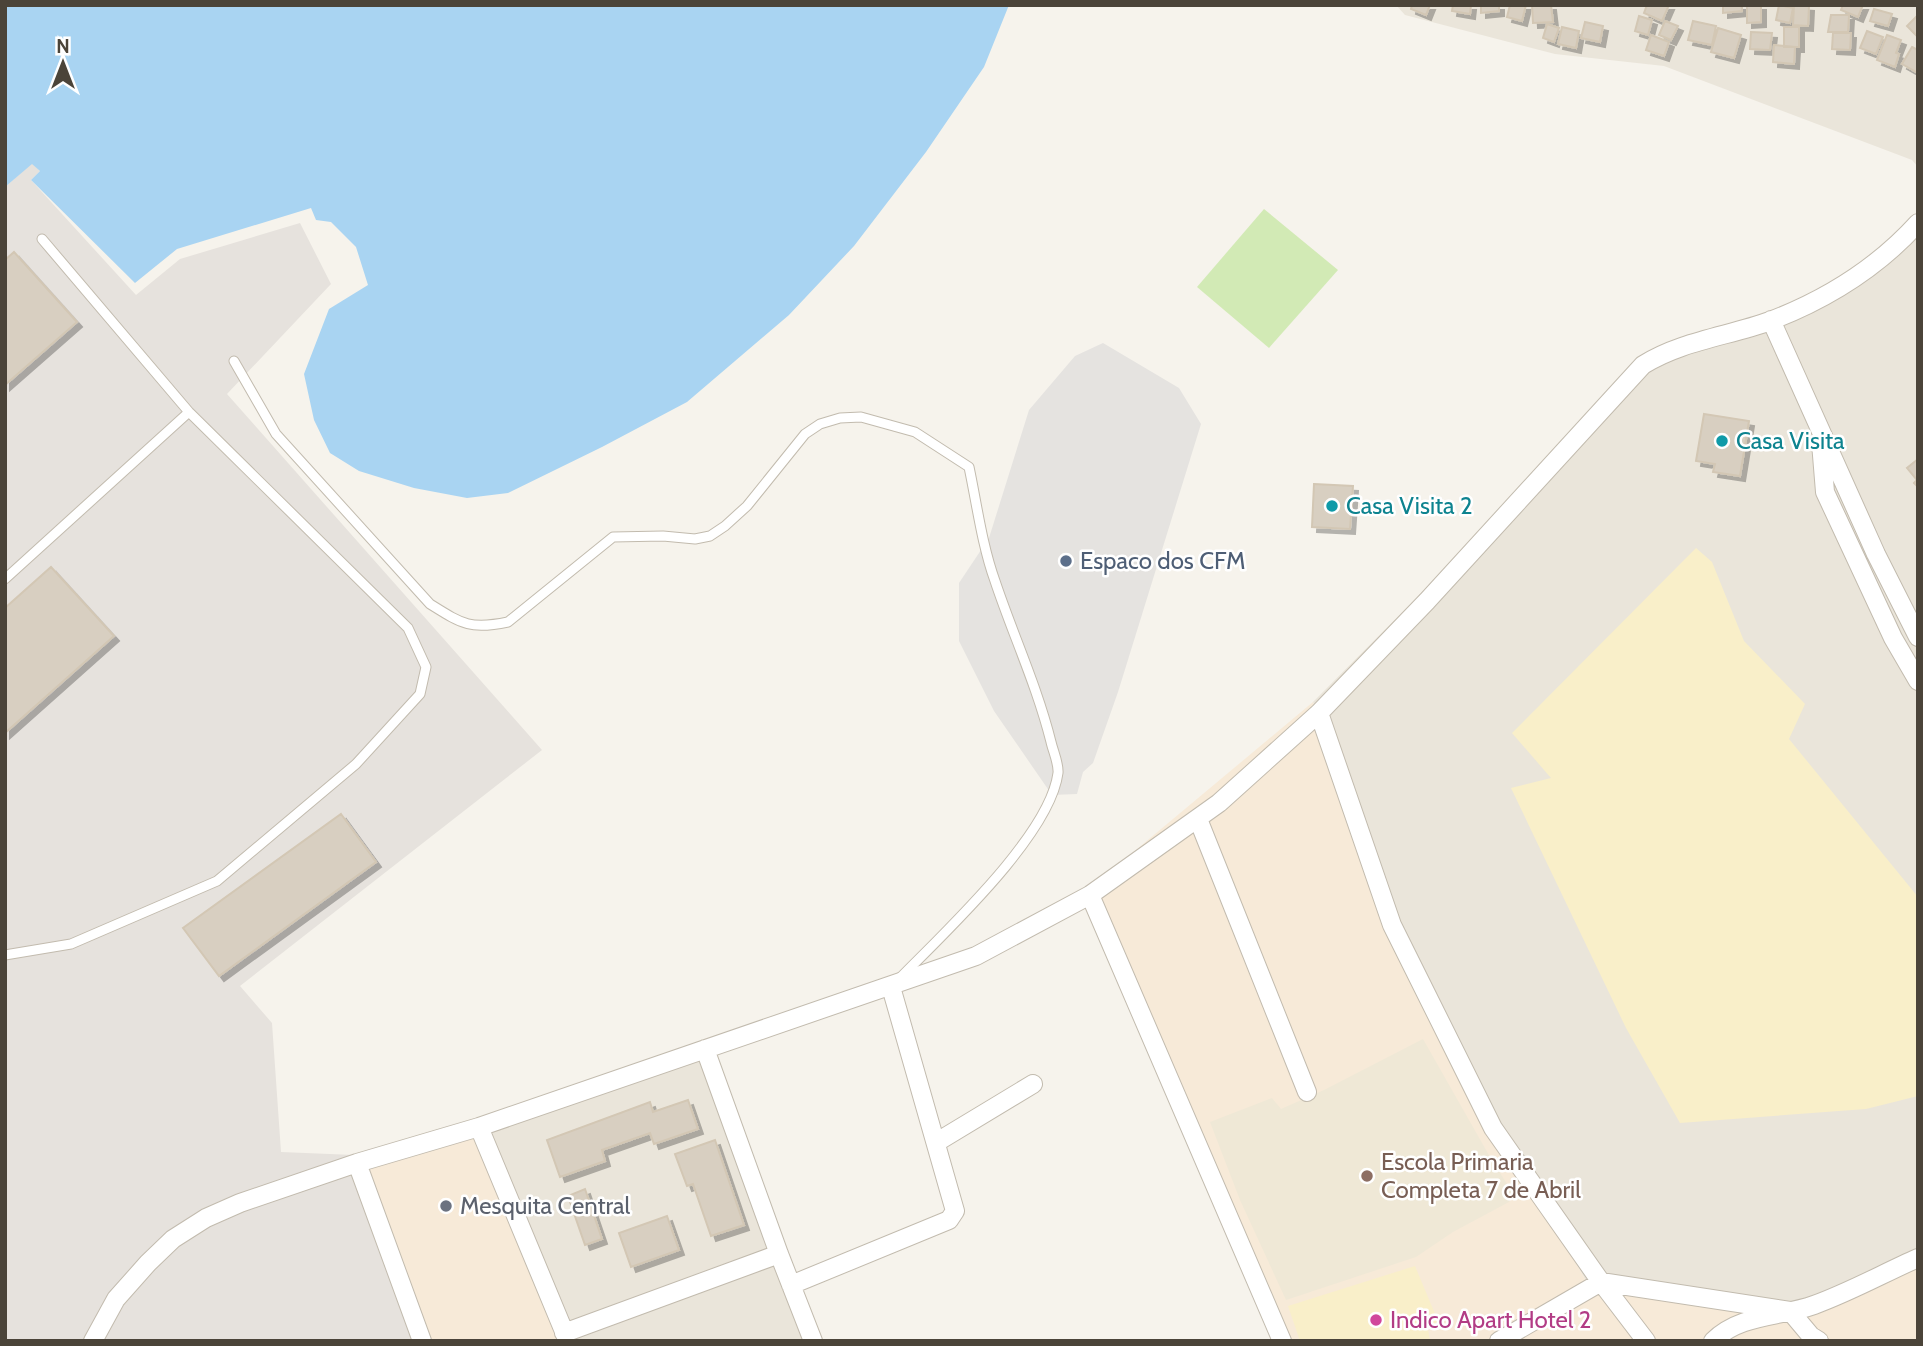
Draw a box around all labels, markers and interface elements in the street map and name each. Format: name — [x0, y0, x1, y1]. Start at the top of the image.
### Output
north arrow — [28, 28, 98, 98]
text: N — [56, 35, 70, 58]
place label: Casa Visita — [1736, 426, 1845, 455]
marker: Casa Visita — [1714, 433, 1730, 449]
place label: Casa Visita 2 — [1346, 491, 1473, 520]
marker: Casa Visita 2 — [1324, 498, 1340, 514]
place label: Espaco dos CFM — [1080, 546, 1246, 575]
marker: Espaco dos CFM — [1058, 553, 1074, 569]
place label: Escola Primaria Completa 7 de Abril — [1381, 1147, 1581, 1204]
marker: Escola Primaria Completa 7 de Abril — [1359, 1168, 1375, 1184]
place label: Mesquita Central — [460, 1191, 630, 1220]
marker: Mesquita Central — [438, 1198, 454, 1214]
place label: Indico Apart Hotel 2 — [1390, 1305, 1591, 1334]
marker: Indico Apart Hotel 2 — [1368, 1312, 1384, 1328]

